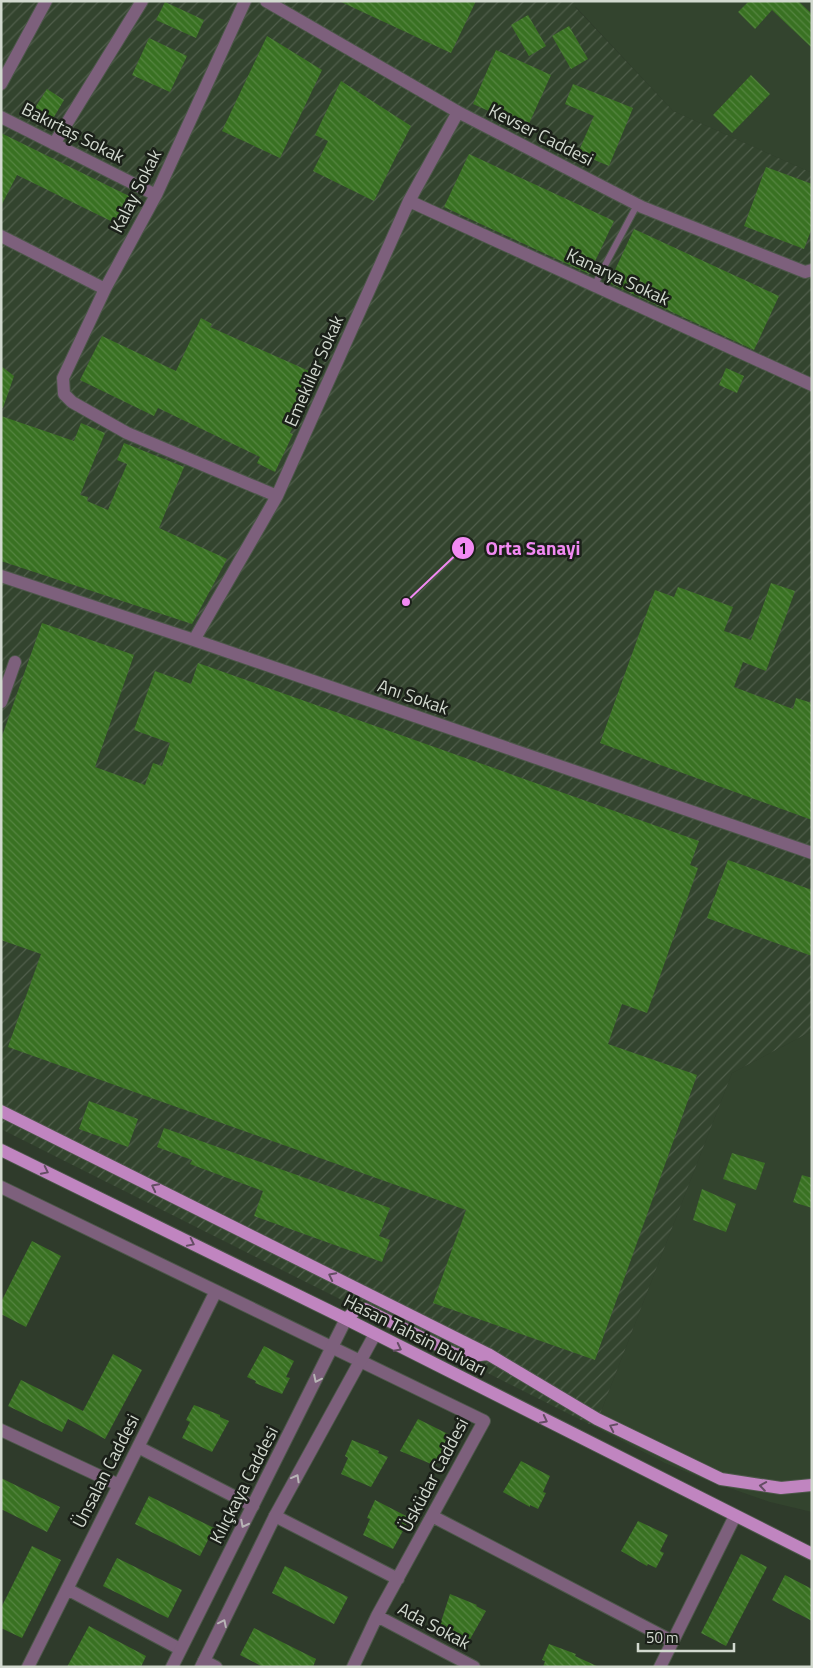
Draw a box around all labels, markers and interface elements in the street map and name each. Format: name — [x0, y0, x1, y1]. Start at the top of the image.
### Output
street label: Bakırtaş Sokak — [17, 95, 130, 170]
street label: Kevser Caddesi — [484, 97, 598, 173]
street label: Kalay Sokak — [103, 144, 168, 237]
street label: Kanarya Sokak — [562, 241, 675, 312]
street label: Emekliler Sokak — [277, 310, 350, 431]
callout: Orta Sanayi — [451, 531, 591, 565]
text: Orta Sanayi — [486, 533, 580, 562]
text: 1 — [459, 537, 467, 560]
street label: Anı Sokak — [374, 672, 453, 721]
one-way arrow — [40, 1165, 49, 1175]
one-way arrow — [151, 1183, 160, 1194]
one-way arrow — [186, 1237, 195, 1247]
one-way arrow — [328, 1272, 337, 1282]
street label: Hasan Tahsin Bulvarı — [339, 1287, 491, 1382]
one-way arrow — [393, 1341, 402, 1351]
one-way arrow — [313, 1374, 323, 1383]
street label: Ünsalan Caddesi — [65, 1409, 146, 1532]
street label: Üsküdar Caddesi — [392, 1413, 475, 1537]
one-way arrow — [539, 1414, 548, 1424]
street label: Kılıçkaya Caddesi — [202, 1421, 285, 1548]
one-way arrow — [610, 1423, 619, 1433]
one-way arrow — [290, 1474, 300, 1483]
one-way arrow — [759, 1481, 768, 1491]
one-way arrow — [240, 1519, 250, 1528]
street label: Ada Sokak — [393, 1595, 476, 1656]
one-way arrow — [216, 1619, 227, 1628]
scale bar — [638, 1620, 734, 1652]
text: 50 m — [646, 1626, 679, 1649]

